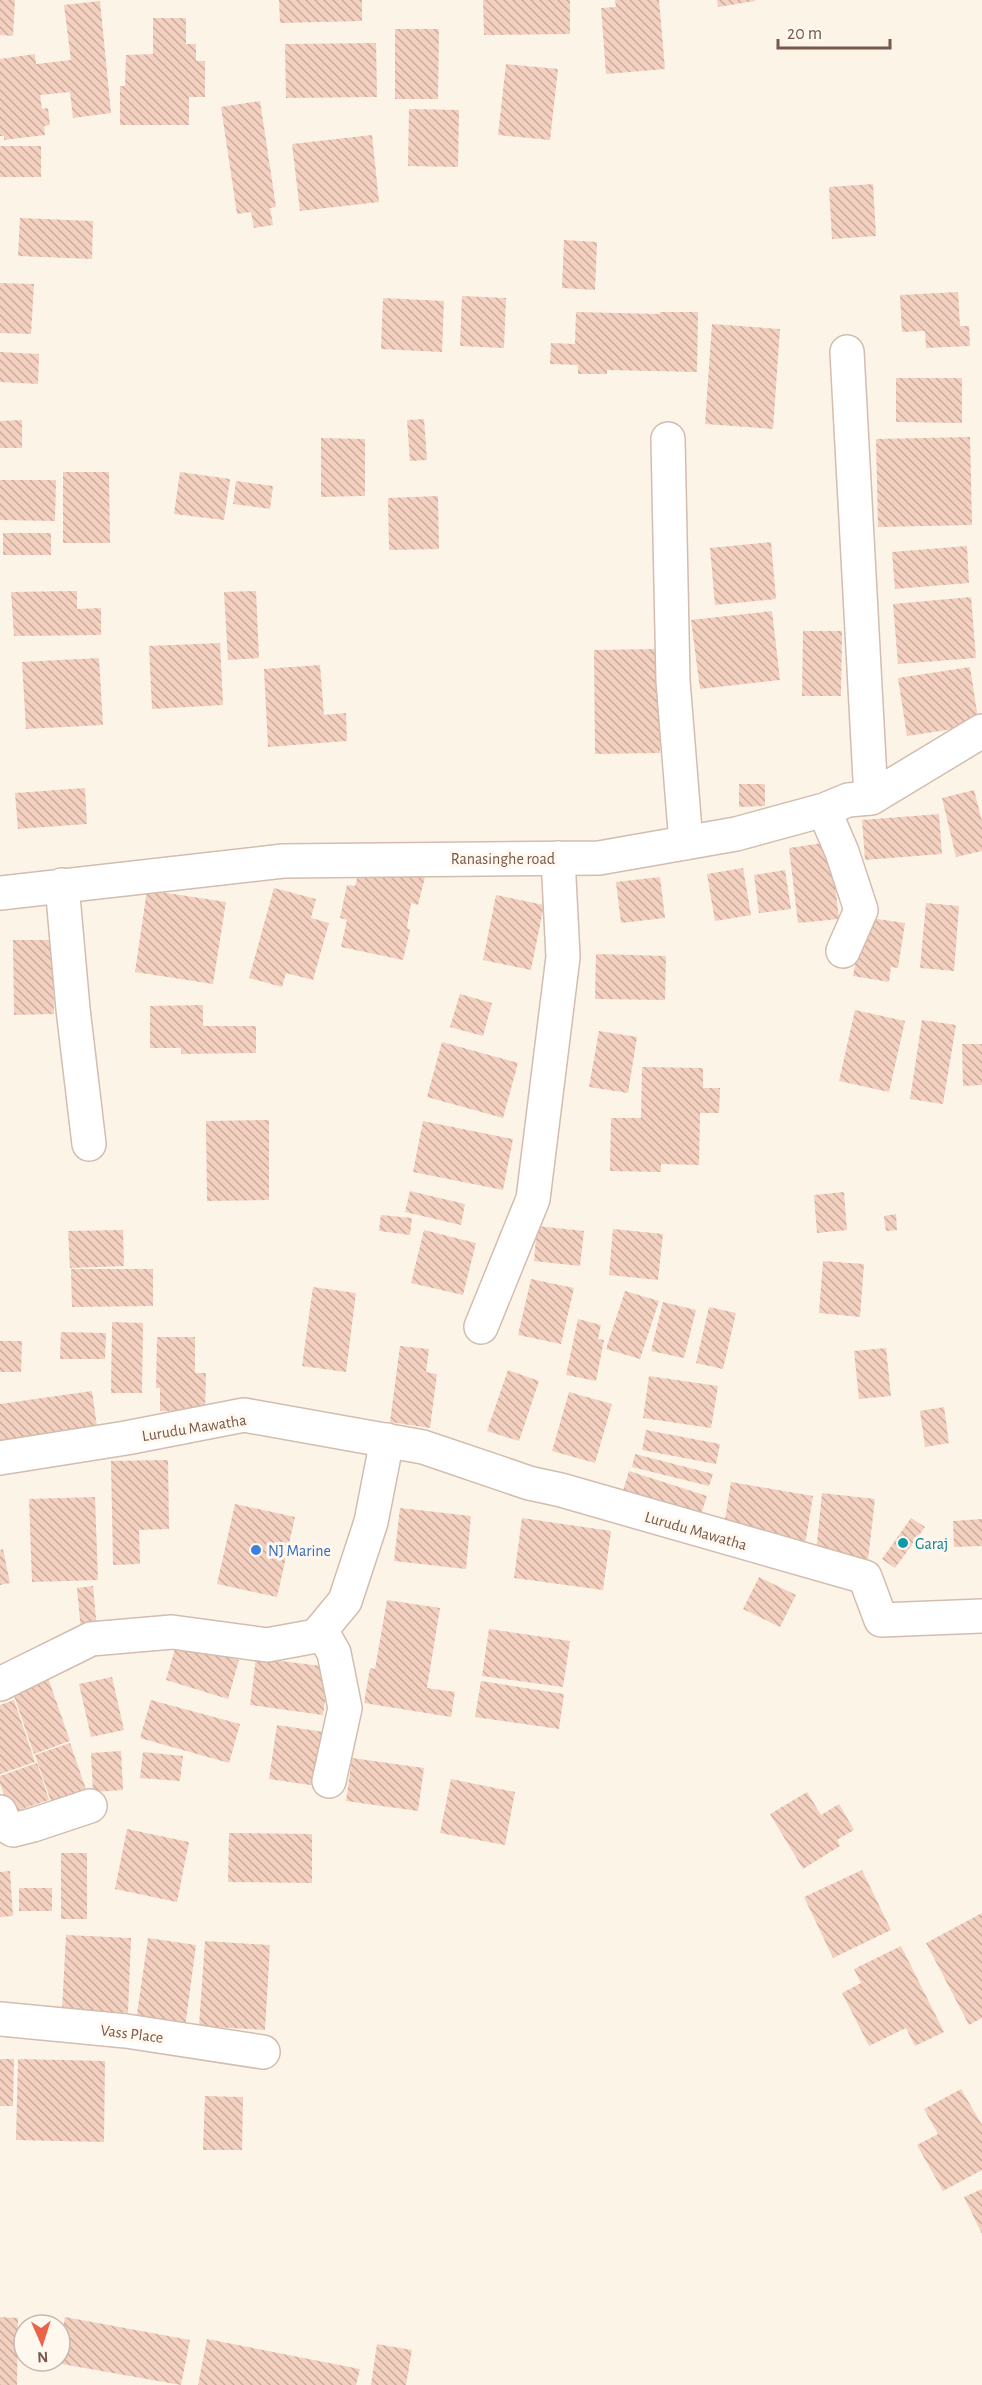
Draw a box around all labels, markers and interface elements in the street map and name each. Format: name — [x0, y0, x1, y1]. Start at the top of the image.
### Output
scale bar — [778, 12, 890, 50]
text: 20 m — [787, 25, 822, 43]
street label: Ranasinghe road — [451, 851, 555, 867]
street label: Lurudu Mawatha — [141, 1412, 247, 1444]
street label: Lurudu Mawatha — [643, 1509, 749, 1553]
marker: Garaj — [896, 1536, 910, 1550]
place label: Garaj — [915, 1536, 948, 1553]
marker: NJ Marine — [249, 1543, 263, 1557]
place label: NJ Marine — [268, 1543, 331, 1559]
street label: Vass Place — [100, 2022, 164, 2046]
north arrow — [12, 2313, 72, 2373]
text: N — [37, 2349, 49, 2365]

